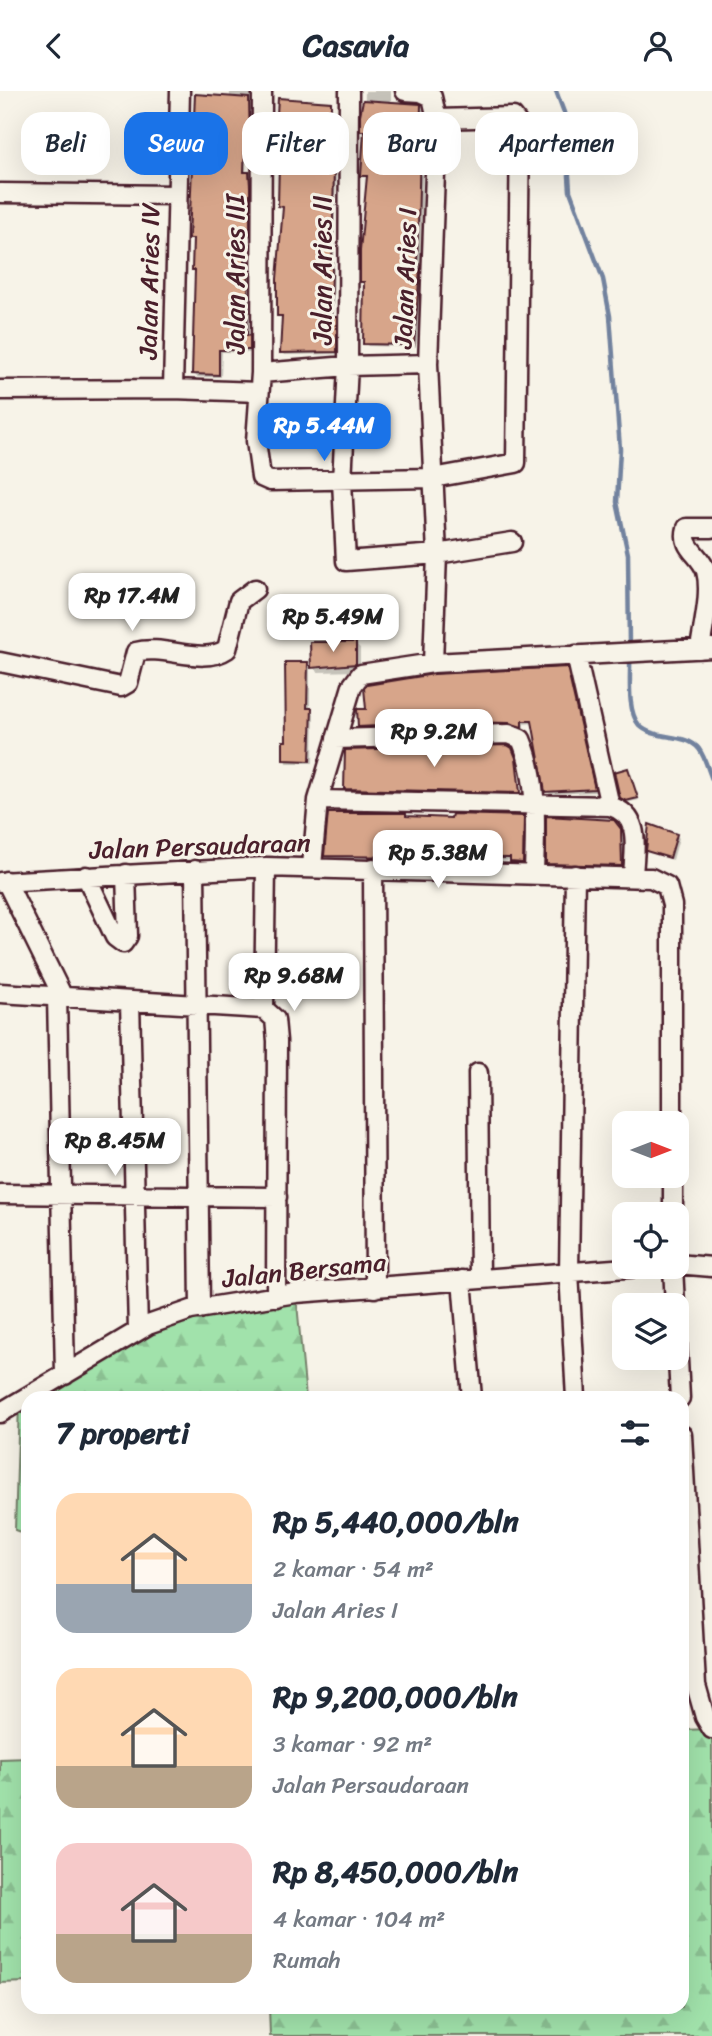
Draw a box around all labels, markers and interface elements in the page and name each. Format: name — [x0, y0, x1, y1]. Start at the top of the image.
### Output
text: Casavia — [303, 17, 409, 74]
icon: back — [35, 27, 73, 65]
icon: person — [639, 27, 677, 65]
chip: Beli — [21, 112, 110, 175]
chip: Sewa — [124, 112, 228, 175]
chip: Filter — [242, 112, 349, 175]
chip: Baru — [363, 112, 461, 175]
chip: Apartemen — [475, 112, 638, 175]
street label: Jalan Aries III — [212, 192, 258, 355]
street label: Jalan Aries II — [299, 195, 345, 346]
street label: Jalan Aries IV — [125, 202, 173, 361]
street label: Jalan Aries I — [380, 207, 430, 350]
pin: Rp 5.44M — [252, 403, 396, 463]
text: Rp 5.44M — [274, 405, 374, 446]
pin: Rp 17.4M — [60, 573, 204, 633]
text: Rp 17.4M — [84, 575, 180, 616]
pin: Rp 5.49M — [261, 595, 405, 654]
text: Rp 5.49M — [283, 596, 383, 637]
pin: Rp 9.2M — [369, 709, 499, 769]
text: Rp 9.2M — [391, 711, 477, 752]
street label: Jalan Persaudaraan — [88, 819, 311, 873]
pin: Rp 5.38M — [366, 831, 510, 890]
text: Rp 5.38M — [389, 832, 487, 873]
pin: Rp 9.68M — [222, 953, 366, 1013]
text: Rp 9.68M — [245, 955, 343, 996]
north arrow — [612, 1111, 690, 1188]
map controls — [612, 1111, 689, 1370]
pin: Rp 8.45M — [43, 1119, 187, 1178]
text: Rp 8.45M — [65, 1120, 165, 1161]
button: locate — [612, 1202, 689, 1279]
street label: Jalan Bersama — [219, 1238, 389, 1302]
button: layers — [612, 1293, 689, 1370]
text: 7 properti — [56, 1406, 189, 1460]
icon: filters — [616, 1414, 654, 1452]
text: Rp 5,440,000/bln — [273, 1495, 519, 1549]
icon: home — [112, 1521, 196, 1605]
text: 2 kamar · 54 m² — [273, 1549, 434, 1590]
text: Jalan Aries I — [273, 1590, 398, 1631]
text: Rp 9,200,000/bln — [273, 1670, 518, 1724]
icon: home — [112, 1696, 196, 1780]
text: 3 kamar · 92 m² — [273, 1724, 432, 1765]
text: Jalan Persaudaraan — [273, 1765, 469, 1806]
text: Rp 8,450,000/bln — [273, 1845, 518, 1899]
icon: home — [112, 1871, 196, 1955]
text: 4 kamar · 104 m² — [273, 1899, 445, 1940]
text: Rumah — [273, 1940, 341, 1981]

